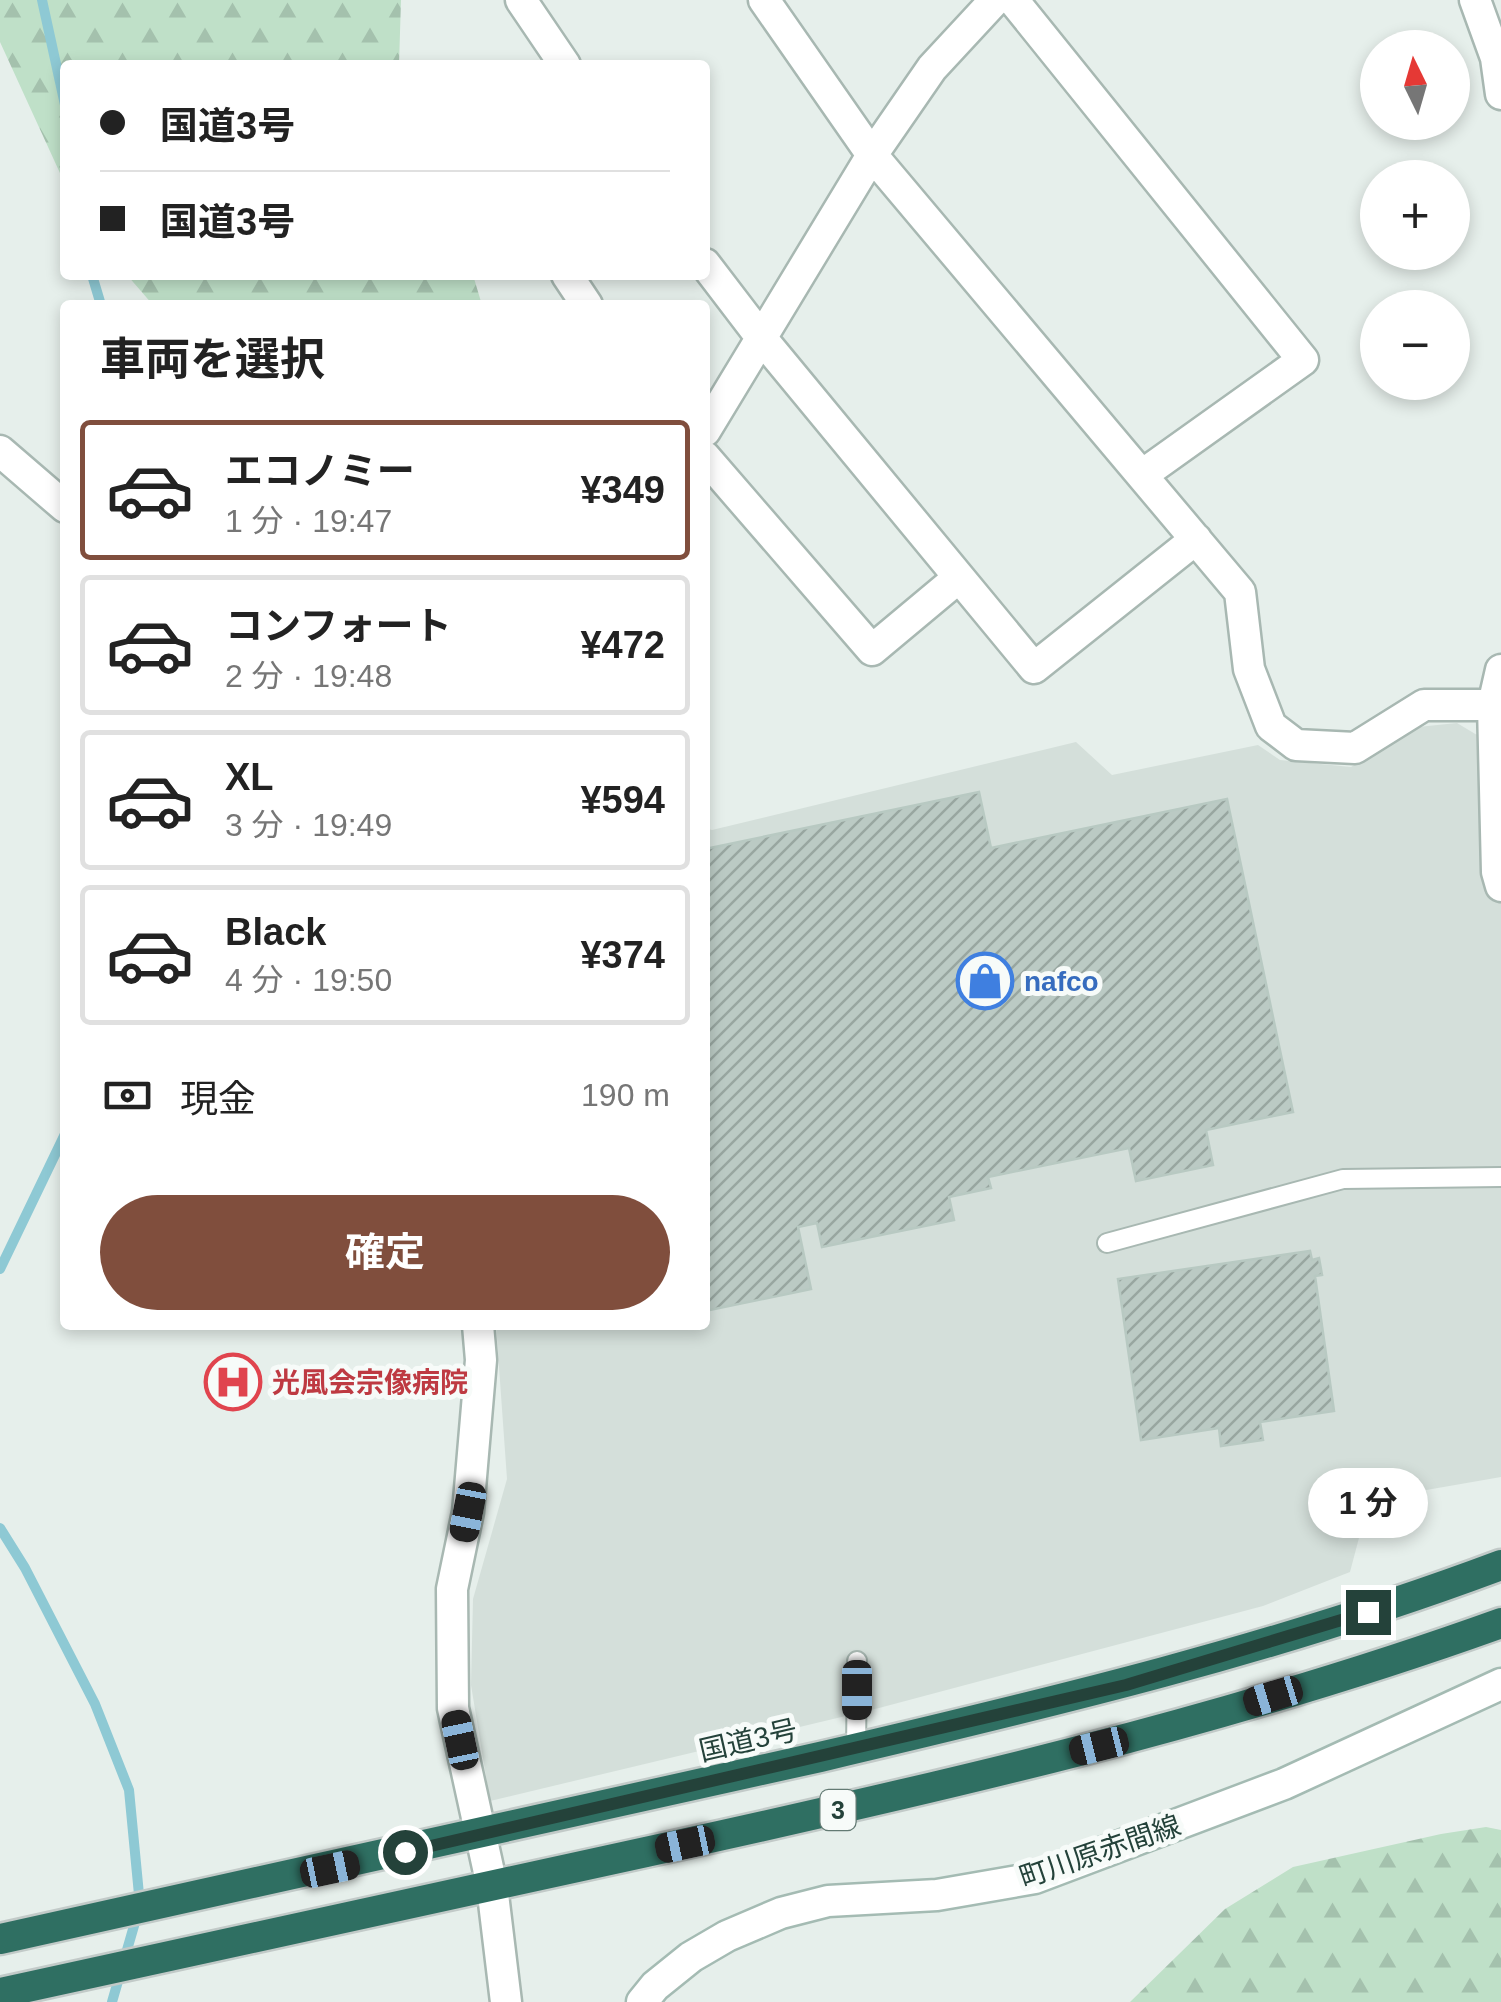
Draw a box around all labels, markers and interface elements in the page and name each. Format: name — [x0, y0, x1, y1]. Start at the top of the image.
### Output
north arrow — [1360, 30, 1470, 140]
map controls — [1360, 30, 1470, 400]
text: 国道3号 — [160, 105, 295, 147]
button: + — [1360, 160, 1470, 270]
text: 国道3号 — [160, 201, 295, 243]
button: − — [1360, 290, 1470, 400]
text: 車両を選択 — [100, 334, 325, 385]
icon: car — [105, 445, 195, 535]
text: エコノミー — [225, 450, 415, 492]
text: ¥349 — [580, 469, 665, 511]
text: 1 分 · 19:47 — [225, 503, 392, 539]
icon: car — [105, 600, 195, 690]
text: コンフォート — [225, 605, 452, 647]
text: ¥472 — [580, 624, 665, 666]
text: 2 分 · 19:48 — [225, 658, 392, 694]
icon: car — [105, 755, 195, 845]
text: XL — [225, 756, 274, 798]
text: ¥594 — [580, 779, 665, 821]
text: 3 分 · 19:49 — [225, 807, 392, 843]
icon: car — [105, 910, 195, 1000]
text: Black — [225, 911, 326, 953]
text: ¥374 — [580, 934, 665, 976]
shop icon: nafco — [955, 951, 1015, 1011]
text: 4 分 · 19:50 — [225, 962, 392, 998]
place label: nafco — [1024, 966, 1099, 997]
icon: cash — [100, 1068, 155, 1123]
text: 190 m — [581, 1077, 670, 1113]
text: 現金 — [180, 1078, 256, 1120]
button: 確定 — [100, 1195, 670, 1310]
hospital icon: 光風会宗像病院 — [203, 1352, 263, 1412]
place label: 光風会宗像病院 — [272, 1367, 468, 1398]
callout: 1 分 — [1308, 1467, 1428, 1537]
car — [448, 1480, 488, 1544]
text: 1 分 — [1339, 1485, 1397, 1521]
route end — [1346, 1590, 1391, 1635]
car — [842, 1660, 872, 1720]
car — [1240, 1673, 1306, 1719]
car — [439, 1708, 481, 1772]
street label: 国道3号 — [696, 1714, 800, 1767]
car — [1066, 1724, 1132, 1768]
road number: 3 — [820, 1790, 856, 1830]
street label: 町川原赤間線 — [1016, 1809, 1185, 1893]
car — [653, 1823, 717, 1865]
route start — [383, 1830, 428, 1875]
car — [298, 1848, 362, 1890]

